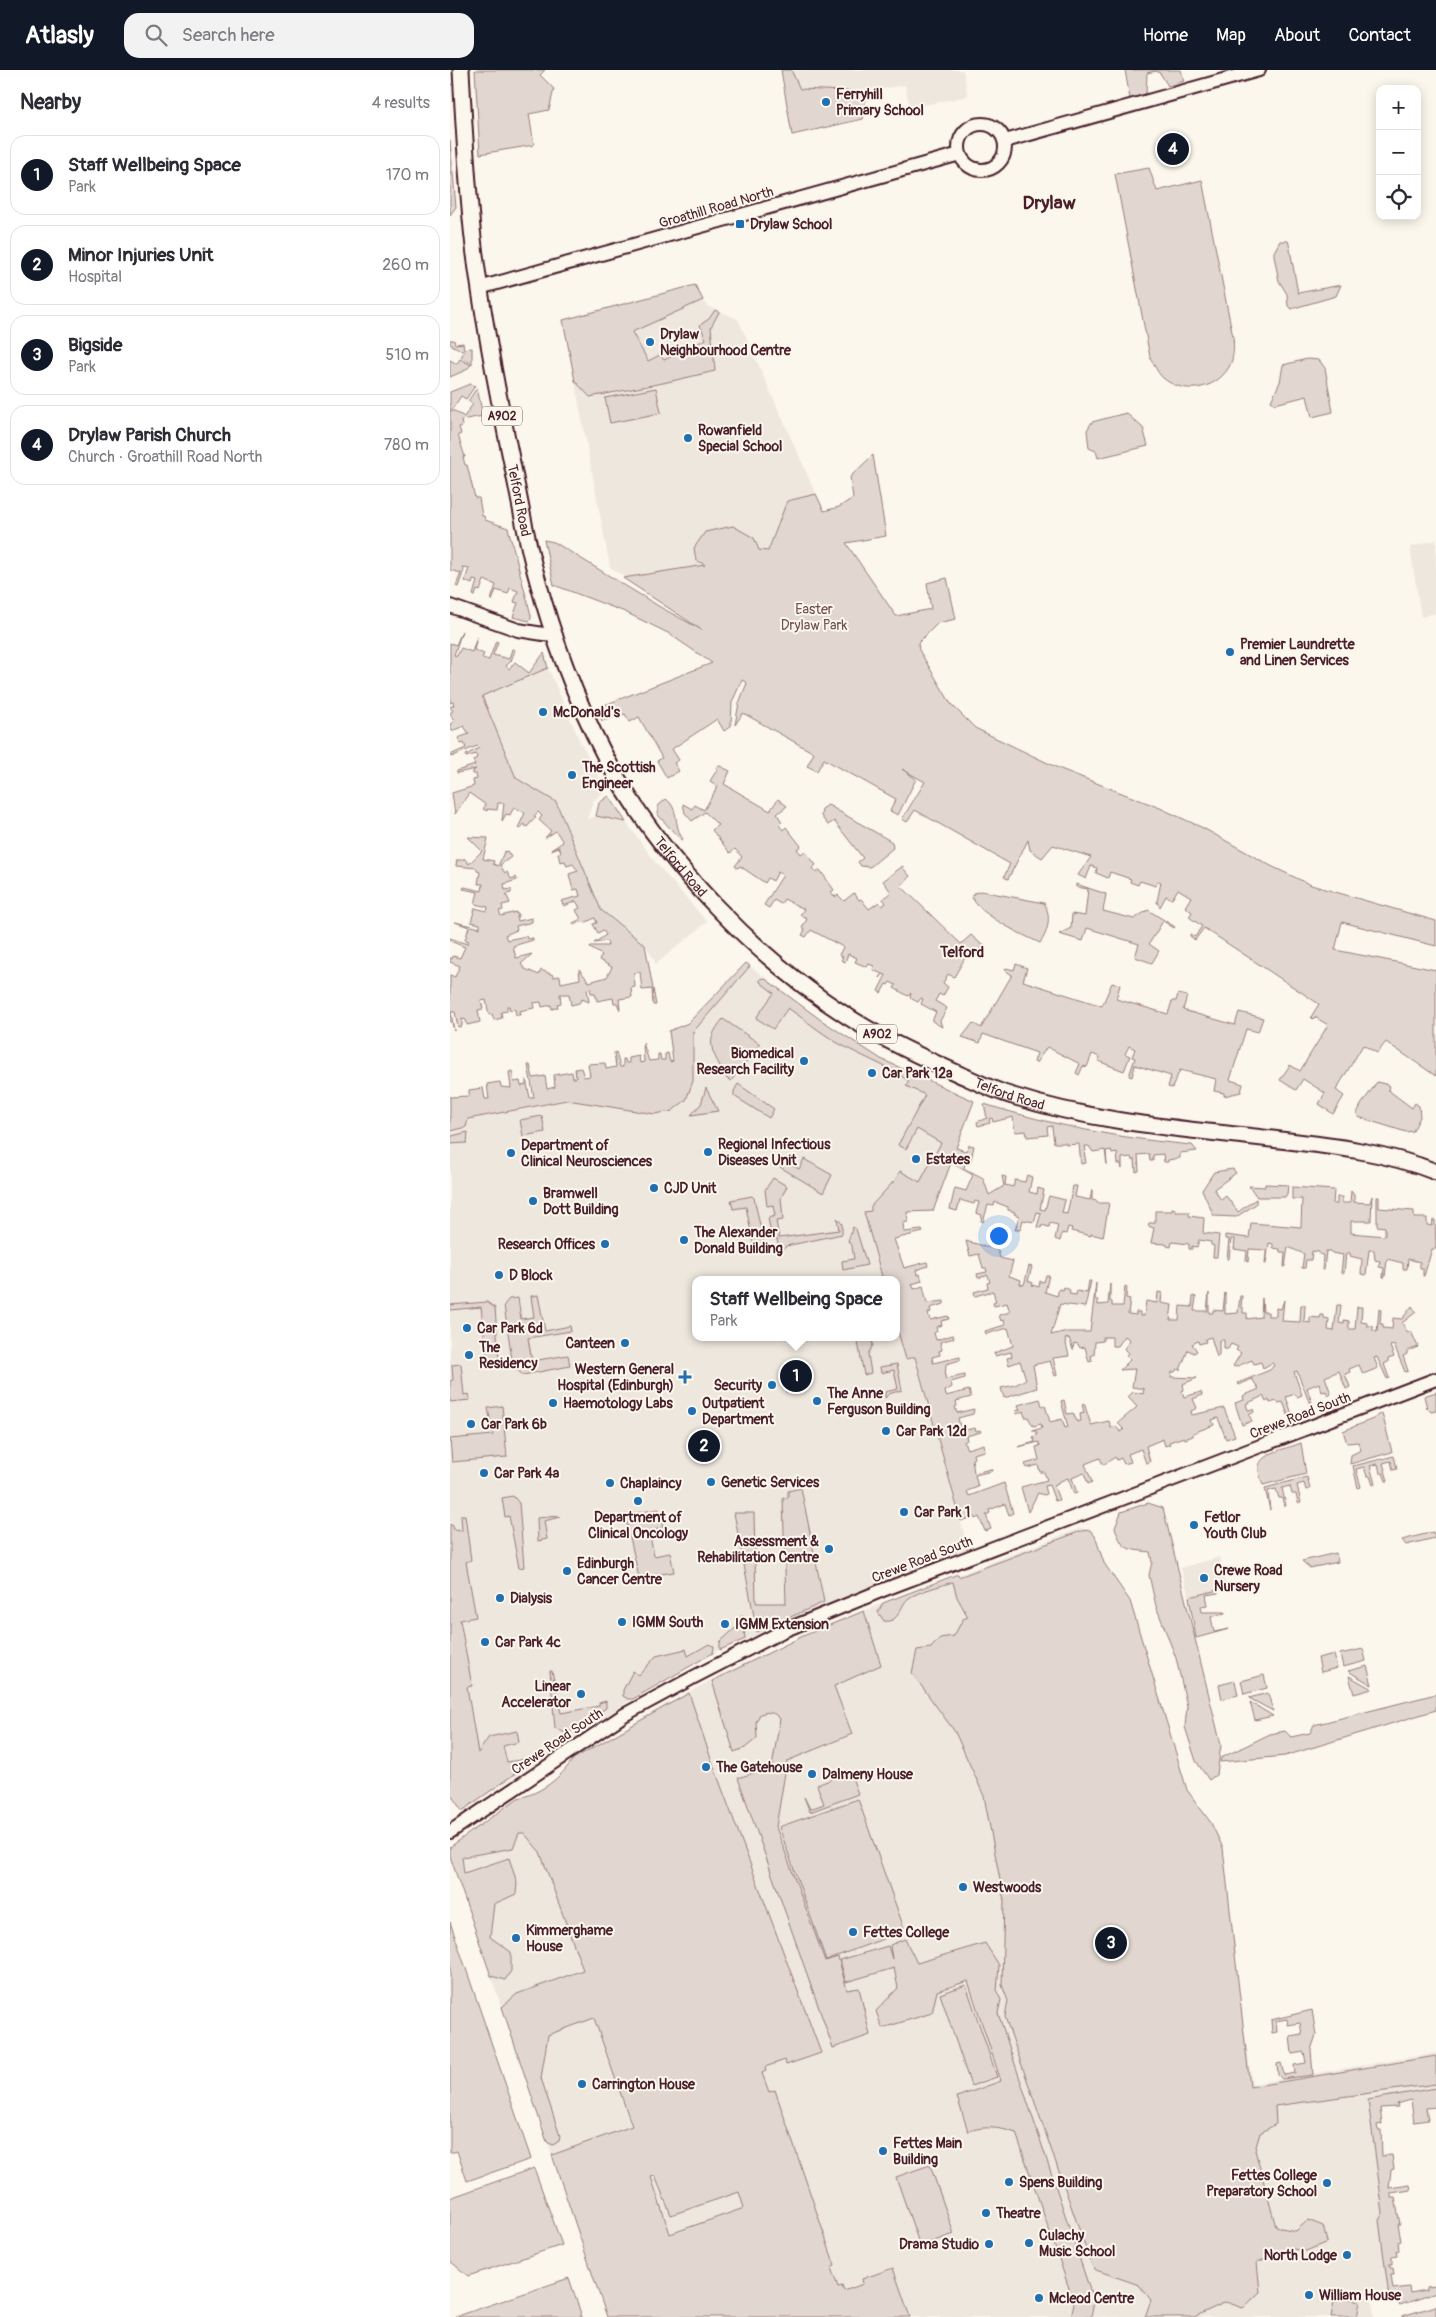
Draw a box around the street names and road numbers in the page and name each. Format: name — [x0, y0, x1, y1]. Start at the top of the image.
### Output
street label: Groathill Road North — [657, 183, 775, 232]
road number: A902 — [482, 406, 522, 426]
street label: Telford Road — [503, 463, 534, 538]
street label: Telford Road — [651, 833, 711, 901]
road number: A902 — [857, 1024, 897, 1044]
street label: Telford Road — [972, 1074, 1047, 1114]
street label: Crewe Road South — [1247, 1388, 1353, 1443]
street label: Crewe Road South — [869, 1532, 975, 1587]
street label: Crewe Road South — [508, 1705, 606, 1778]

